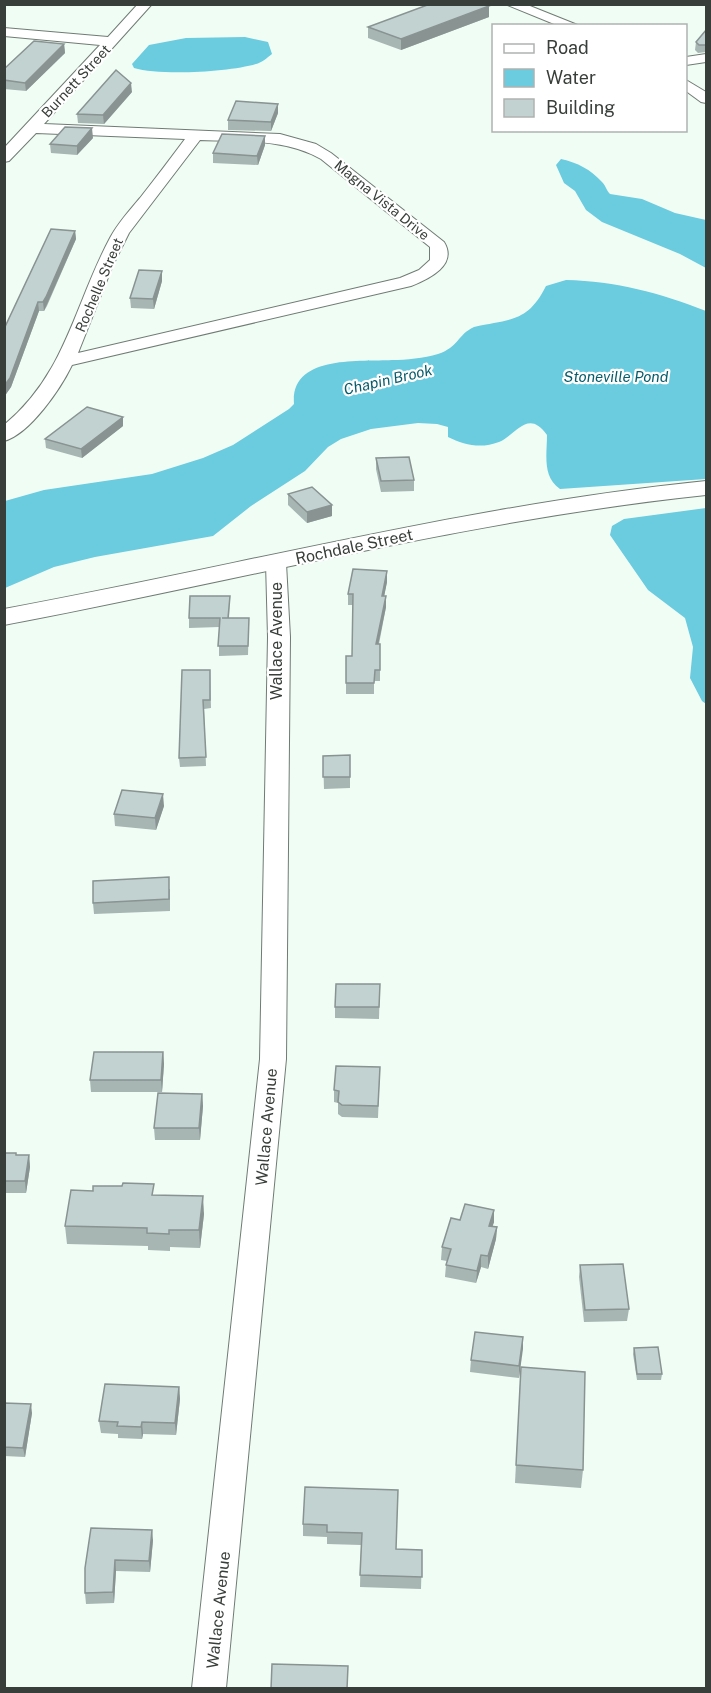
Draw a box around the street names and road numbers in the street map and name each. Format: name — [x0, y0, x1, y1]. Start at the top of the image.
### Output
street label: Burnett Street — [38, 41, 114, 121]
street label: Magna Vista Drive — [331, 157, 433, 243]
street label: Rochelle Street — [72, 236, 126, 334]
street label: Rochdale Street — [294, 525, 415, 568]
street label: Wallace Avenue — [267, 582, 286, 700]
street label: Wallace Avenue — [252, 1067, 281, 1187]
street label: Wallace Avenue — [203, 1550, 234, 1670]

